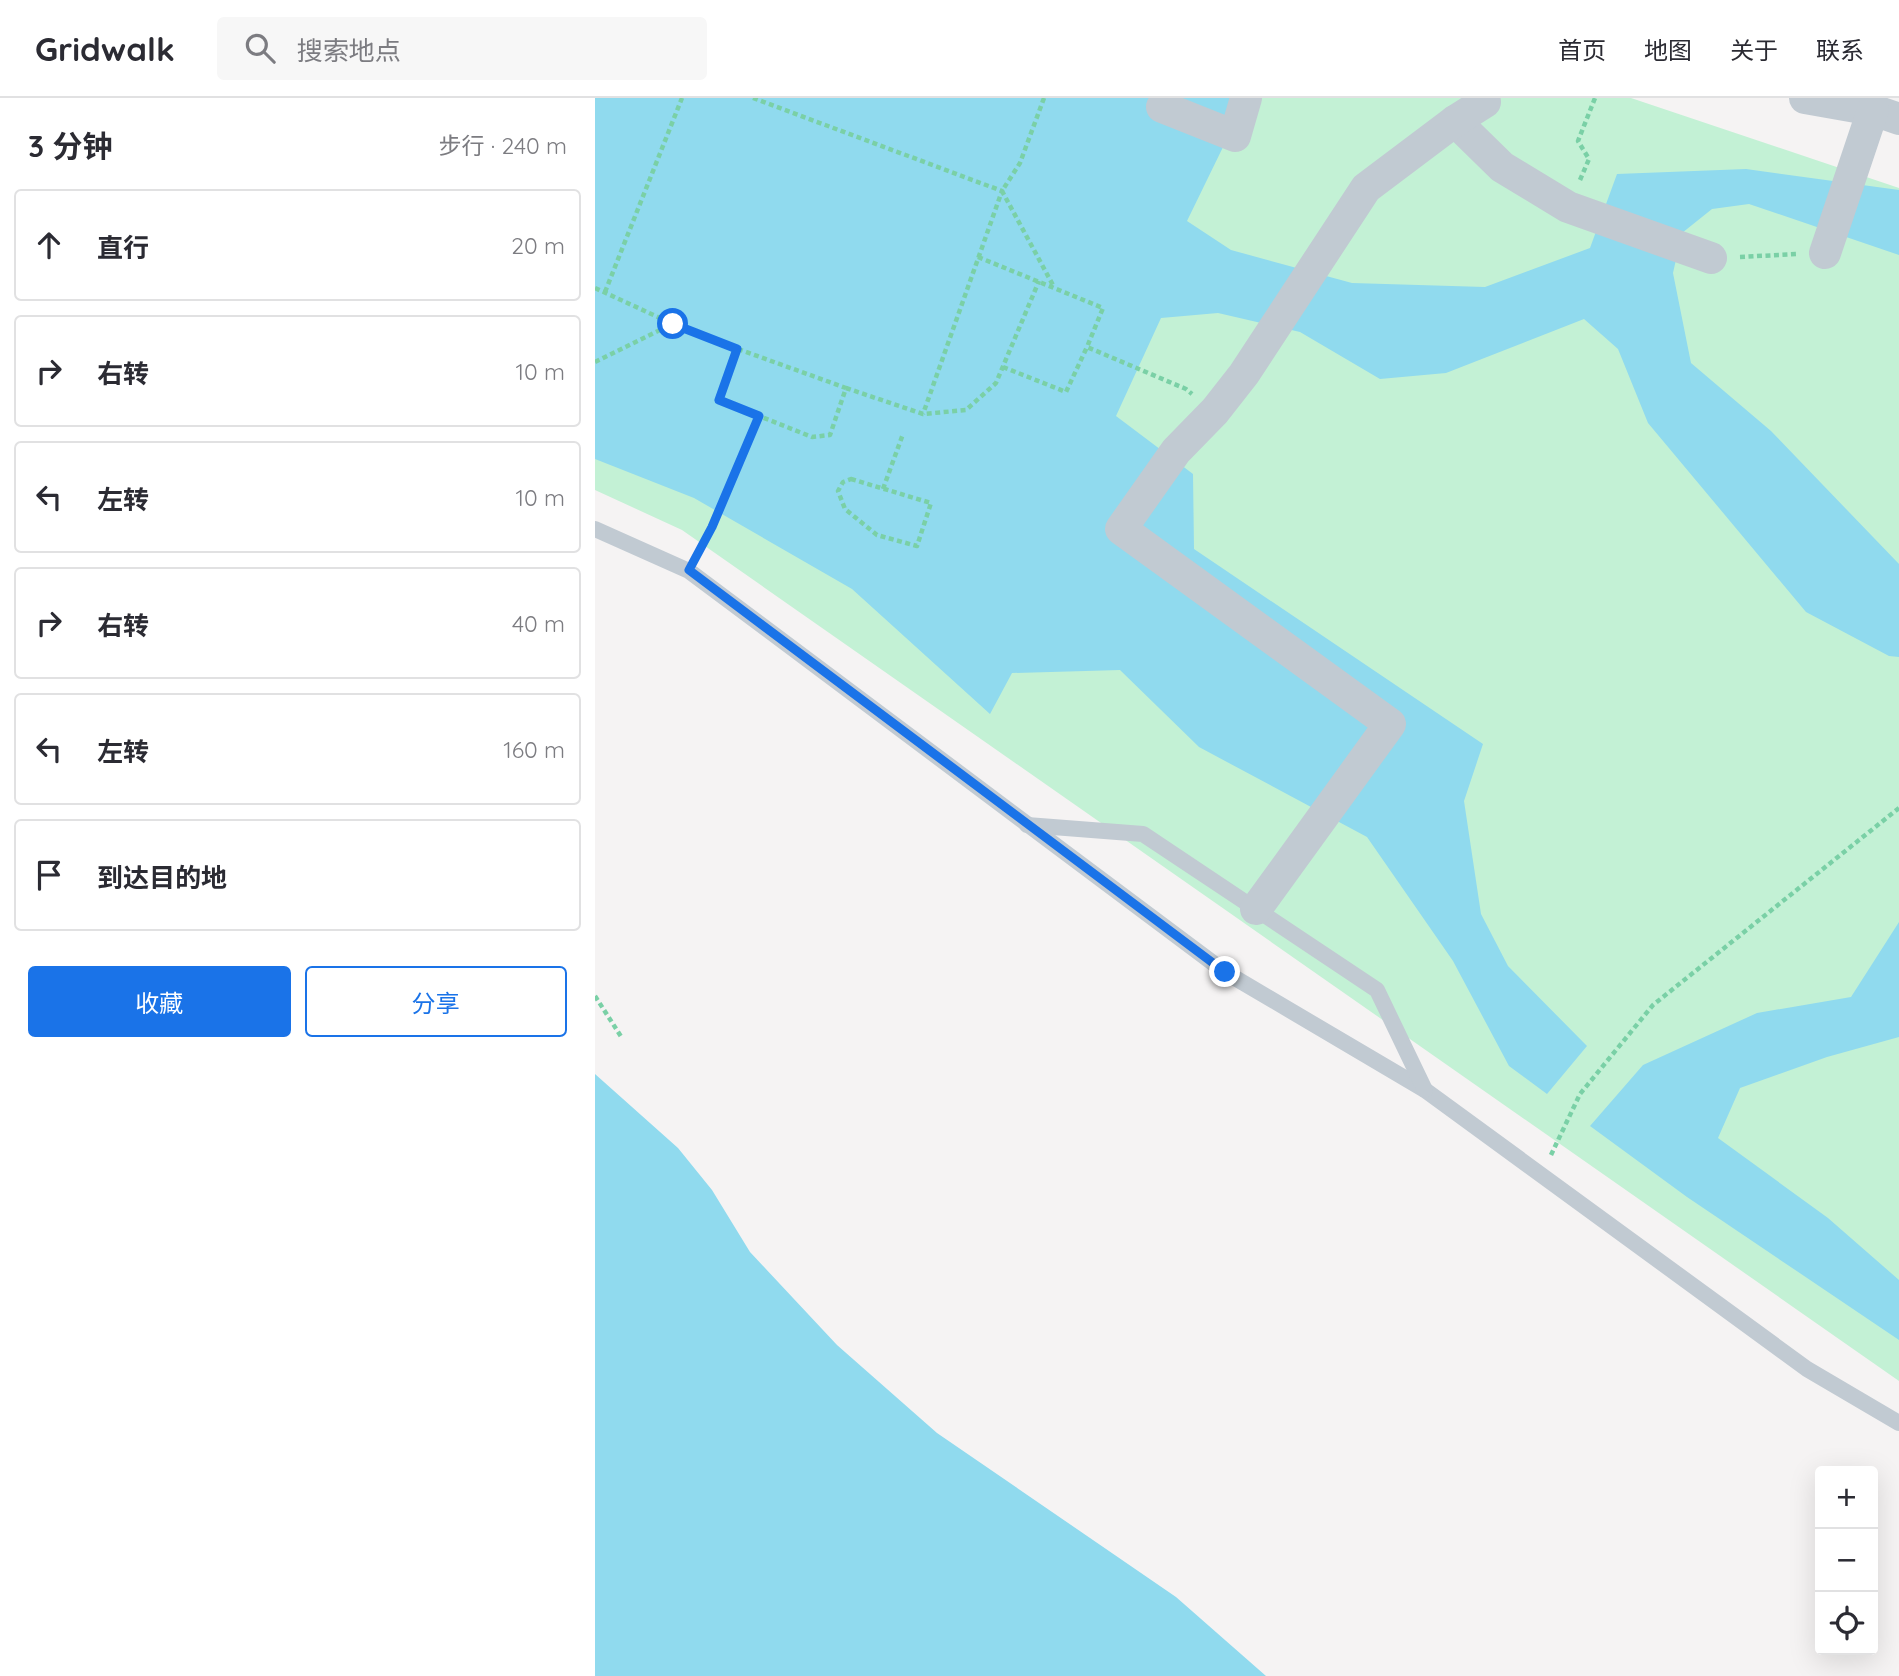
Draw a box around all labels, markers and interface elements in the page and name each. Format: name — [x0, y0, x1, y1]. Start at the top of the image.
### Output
search box — [217, 17, 707, 80]
text: Gridwalk — [35, 28, 175, 69]
icon: search — [241, 29, 279, 67]
text: 搜索地点 — [297, 34, 401, 67]
text: 首页 — [1558, 35, 1606, 65]
text: 地图 — [1644, 35, 1692, 65]
text: 关于 — [1730, 35, 1778, 65]
text: 联系 — [1816, 35, 1864, 65]
text: 3 分钟 — [28, 127, 113, 165]
text: 步行 · 240 m — [438, 131, 567, 160]
icon: ahead — [30, 226, 68, 264]
text: 直行 — [97, 231, 149, 264]
text: 20 m — [511, 231, 565, 260]
route start — [657, 308, 688, 339]
icon: right — [30, 352, 68, 390]
text: 右转 — [97, 357, 149, 390]
text: 10 m — [516, 357, 565, 386]
icon: left — [30, 478, 68, 516]
text: 左转 — [97, 483, 149, 516]
text: 10 m — [516, 483, 565, 512]
icon: right — [30, 604, 68, 642]
text: 右转 — [97, 609, 149, 642]
text: 40 m — [512, 609, 565, 638]
icon: left — [30, 730, 68, 768]
text: 左转 — [97, 735, 149, 768]
text: 160 m — [503, 735, 565, 764]
icon: arrive — [30, 856, 68, 894]
text: 到达目的地 — [97, 861, 227, 894]
route end — [1209, 956, 1240, 987]
button: 收藏 — [28, 966, 291, 1037]
button: 分享 — [305, 966, 567, 1037]
map controls — [1815, 1466, 1878, 1655]
button: + — [1815, 1466, 1878, 1529]
button: − — [1815, 1529, 1878, 1592]
button: locate — [1815, 1592, 1878, 1655]

